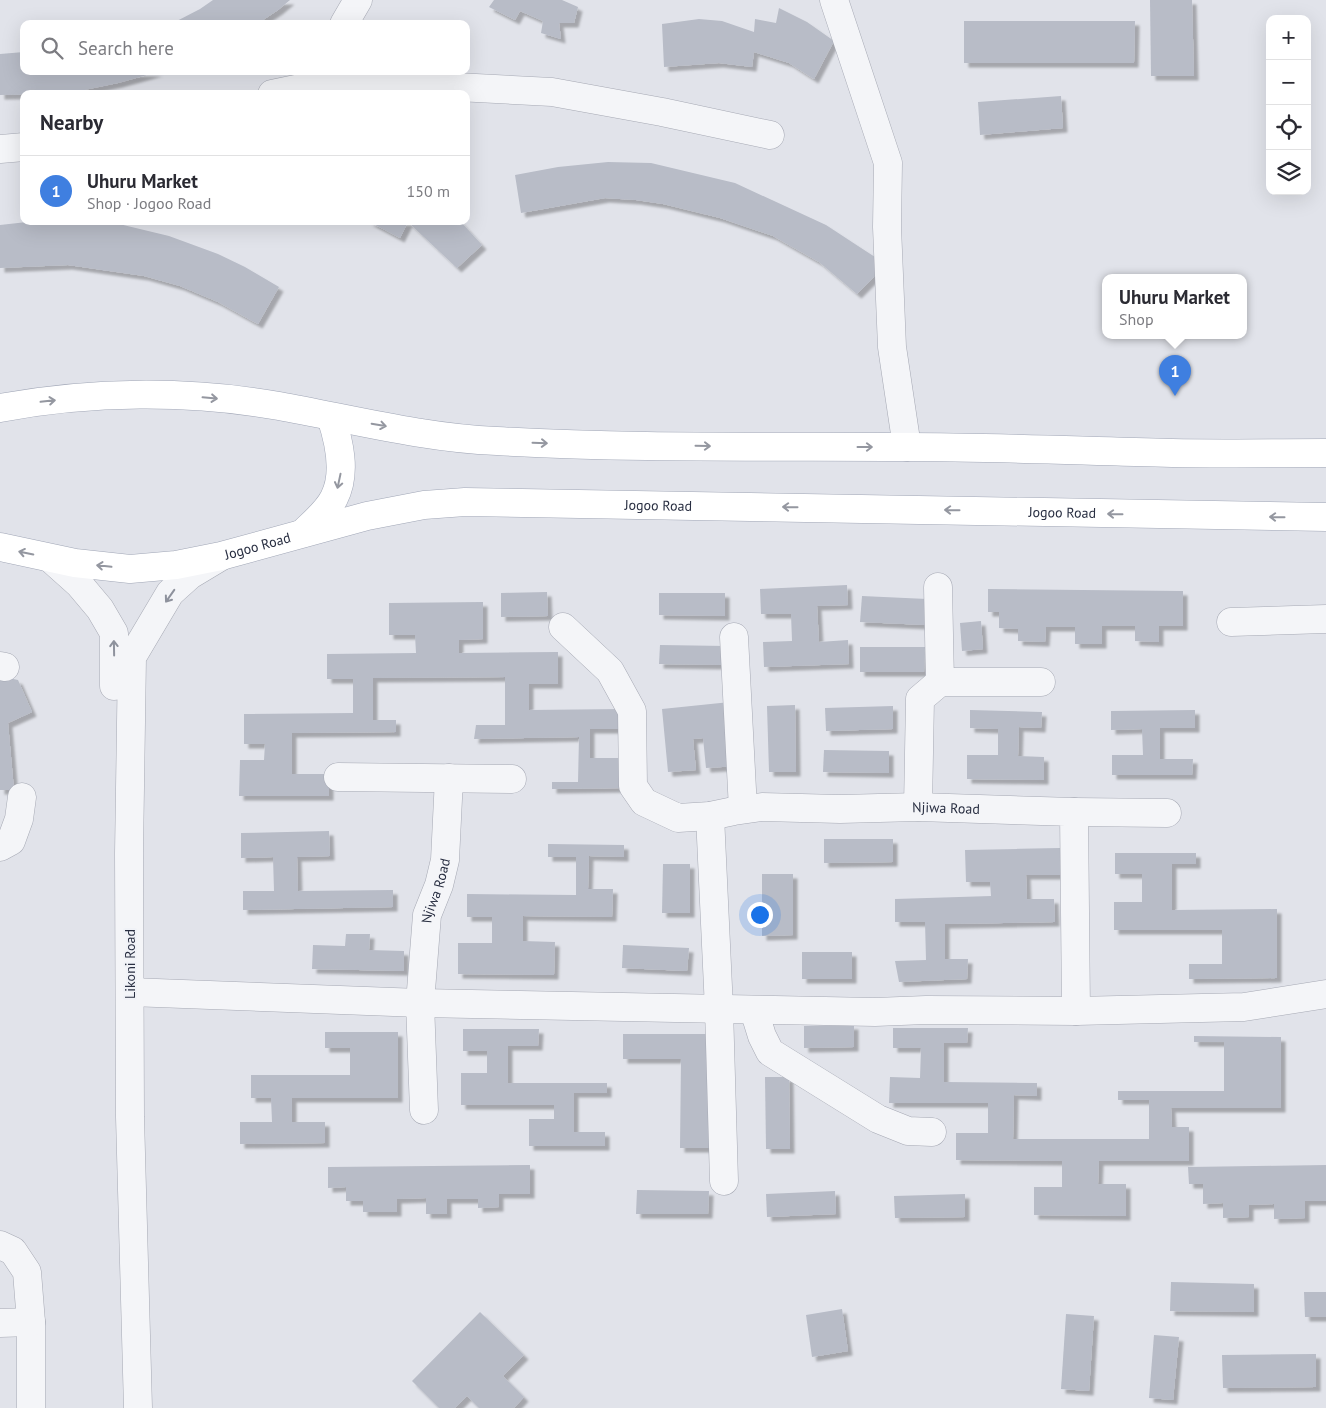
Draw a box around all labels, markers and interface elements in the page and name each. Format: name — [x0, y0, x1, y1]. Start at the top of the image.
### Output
map controls — [1266, 15, 1311, 195]
button: + — [1266, 15, 1311, 60]
search box — [20, 20, 470, 75]
icon: search — [38, 34, 66, 62]
text: Search here — [78, 36, 174, 60]
button: − — [1266, 60, 1311, 105]
button: locate — [1266, 105, 1311, 150]
text: Nearby — [40, 109, 103, 136]
button: layers — [1266, 150, 1311, 195]
text: Uhuru Market — [87, 169, 198, 193]
text: 1 — [51, 181, 61, 201]
text: 150 m — [407, 181, 450, 201]
text: Shop · Jogoo Road — [87, 193, 211, 213]
popup — [1102, 274, 1247, 339]
text: Uhuru Market — [1119, 285, 1230, 309]
text: Shop — [1119, 309, 1154, 329]
pin: 1 — [1159, 355, 1191, 396]
one-way arrow — [202, 393, 218, 402]
one-way arrow — [40, 396, 56, 406]
one-way arrow — [370, 421, 386, 431]
one-way arrow — [532, 438, 548, 448]
one-way arrow — [694, 442, 710, 451]
one-way arrow — [856, 442, 873, 452]
one-way arrow — [334, 473, 343, 489]
street label: Jogoo Road — [623, 496, 692, 515]
one-way arrow — [782, 502, 798, 512]
street label: Jogoo Road — [1027, 503, 1096, 522]
one-way arrow — [945, 506, 961, 515]
one-way arrow — [1107, 509, 1124, 519]
one-way arrow — [1270, 512, 1286, 522]
street label: Jogoo Road — [222, 528, 293, 564]
one-way arrow — [18, 548, 34, 557]
one-way arrow — [96, 561, 112, 571]
one-way arrow — [165, 589, 175, 603]
one-way arrow — [109, 640, 119, 656]
street label: Njiwa Road — [912, 798, 980, 818]
street label: Njiwa Road — [417, 856, 454, 924]
your location — [747, 902, 773, 928]
street label: Likoni Road — [121, 929, 139, 999]

